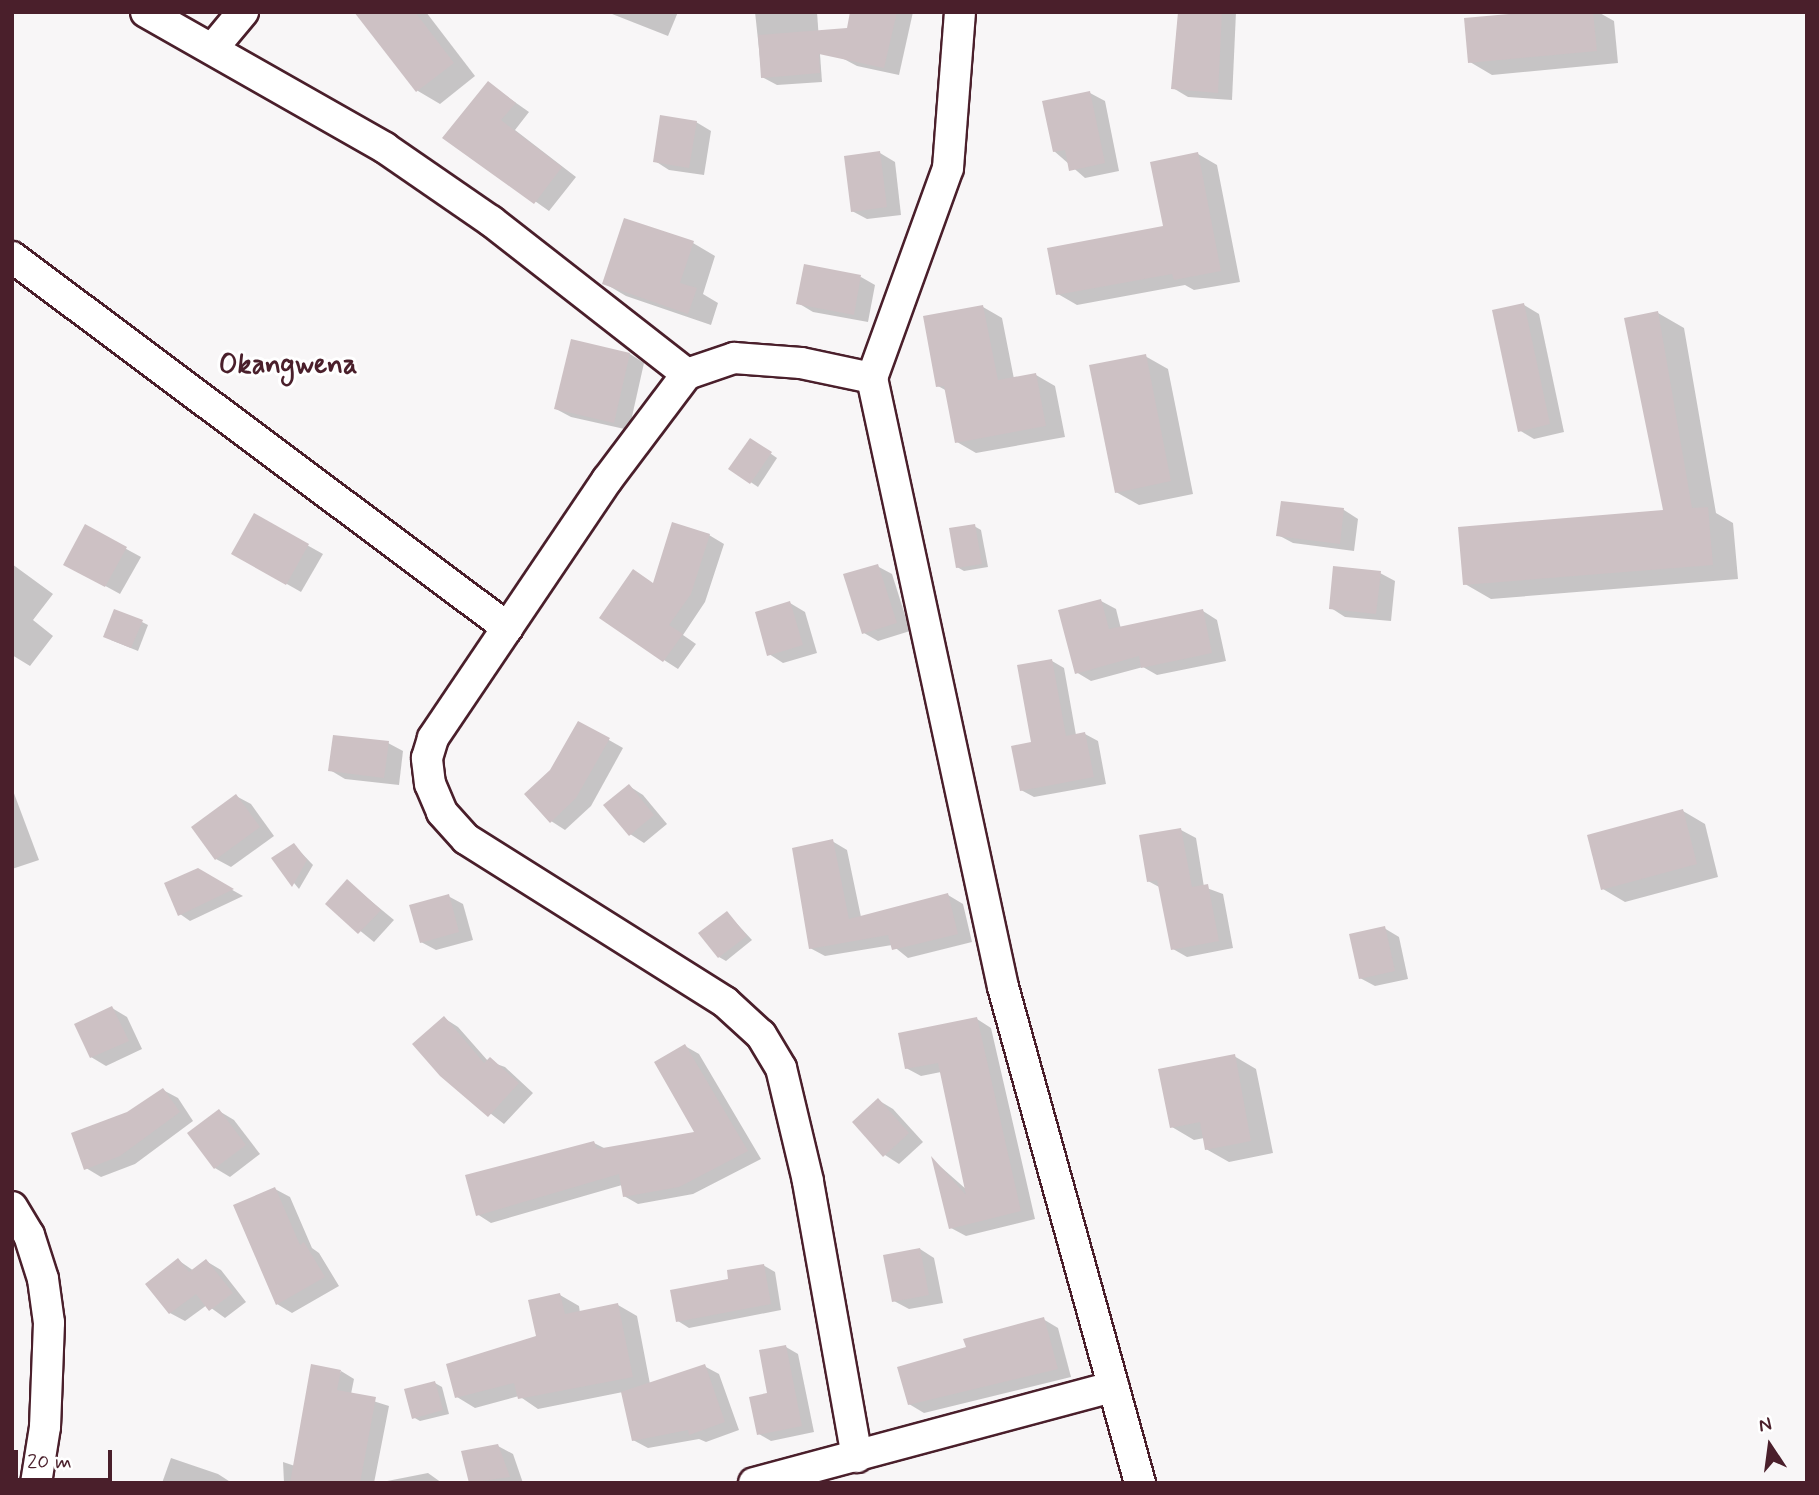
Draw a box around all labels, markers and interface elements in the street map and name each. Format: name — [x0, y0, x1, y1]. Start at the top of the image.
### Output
district label: Okangwena — [219, 349, 357, 383]
north arrow — [1735, 1411, 1805, 1481]
text: N — [1756, 1411, 1774, 1439]
scale bar — [18, 1436, 116, 1480]
text: 20 m — [27, 1448, 72, 1476]

